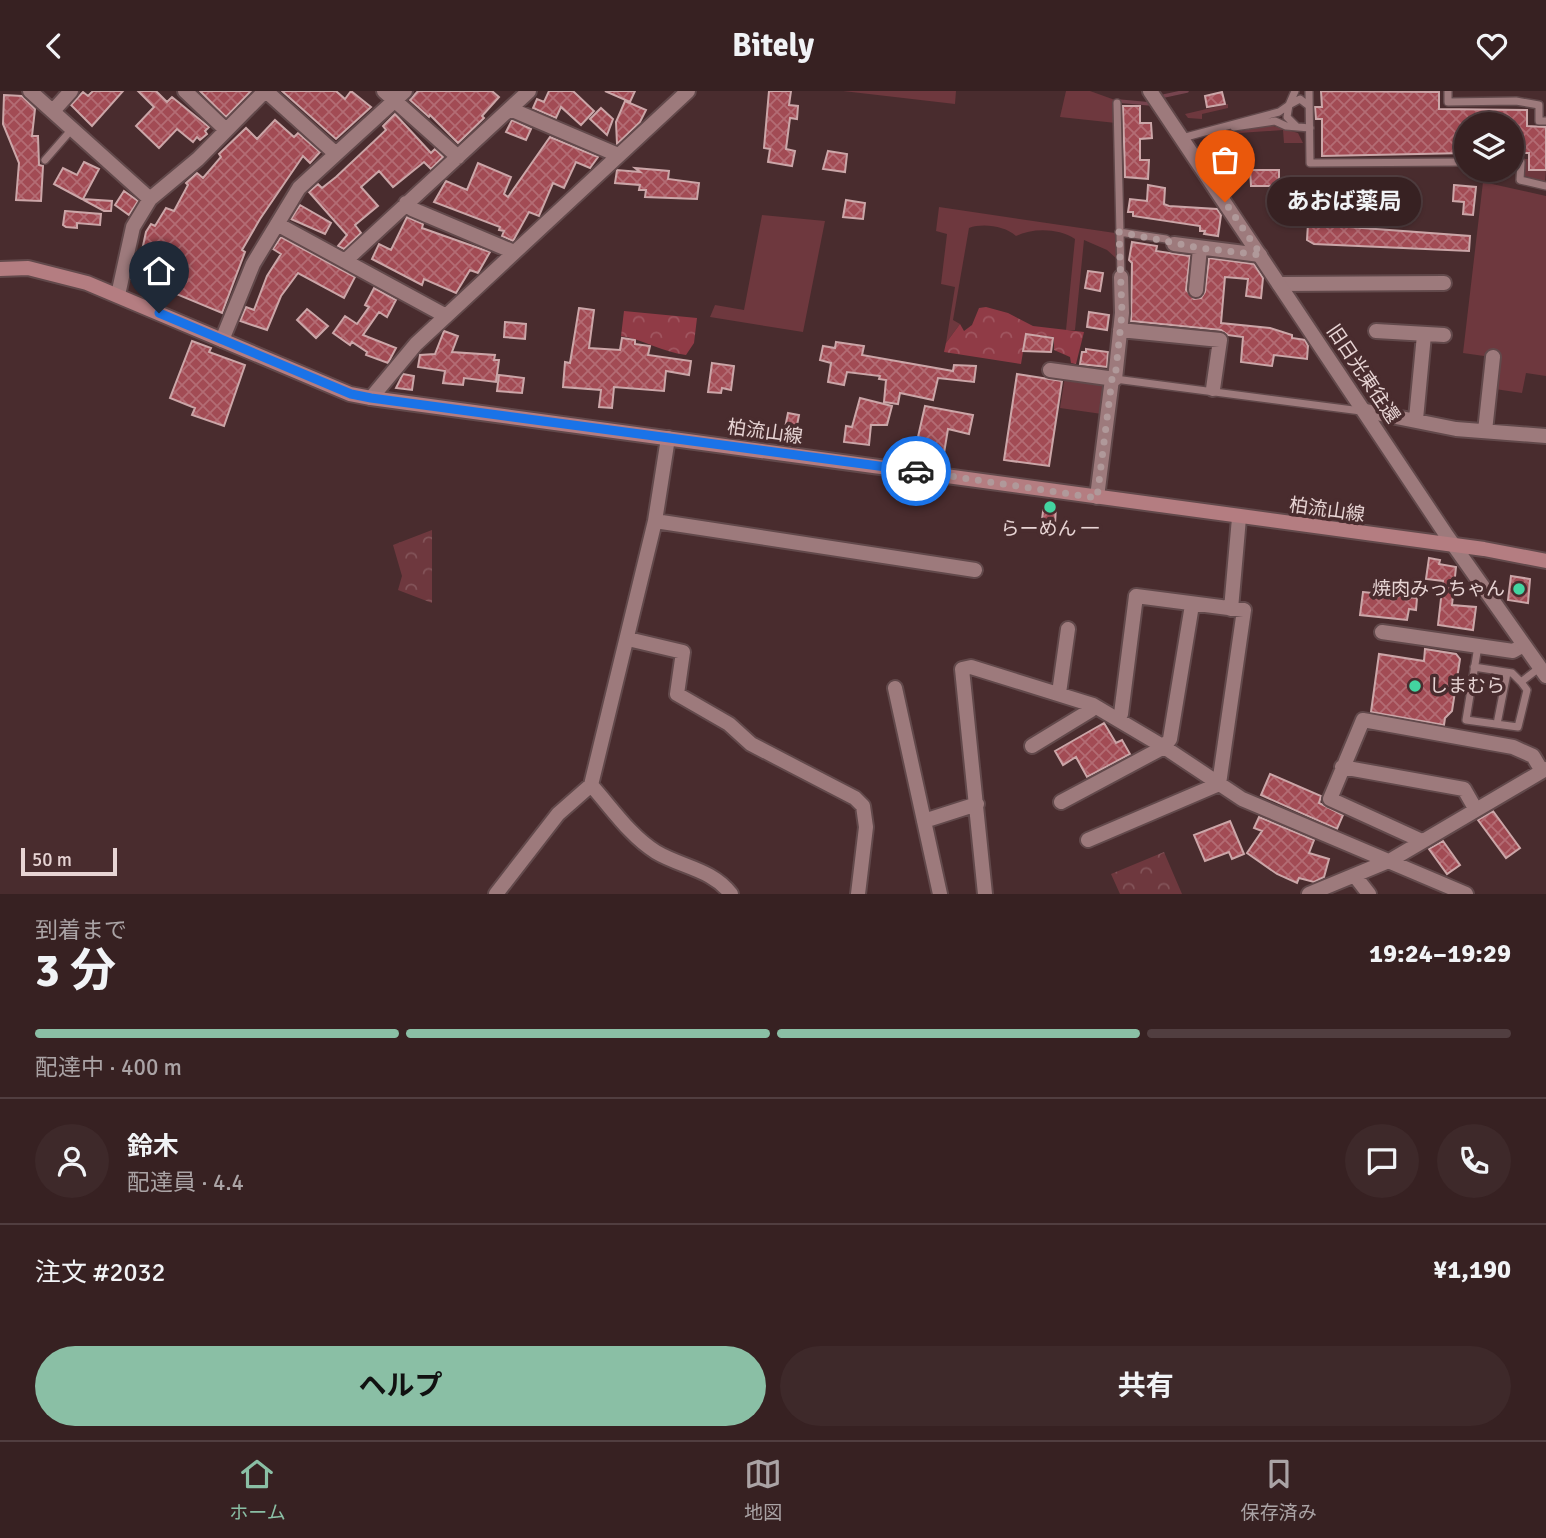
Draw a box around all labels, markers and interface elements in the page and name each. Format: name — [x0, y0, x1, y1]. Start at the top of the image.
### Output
text: Bitely — [732, 26, 814, 65]
icon: back — [35, 27, 73, 65]
icon: heart — [1473, 27, 1511, 65]
map controls — [1454, 112, 1524, 182]
button: layers — [1454, 112, 1524, 182]
pin — [1195, 130, 1255, 202]
icon: bag — [1206, 141, 1244, 179]
callout: あおば薬局 — [1267, 177, 1421, 227]
text: あおば薬局 — [1287, 187, 1402, 216]
pin — [129, 241, 189, 313]
icon: home — [140, 252, 178, 290]
street label: 旧日光東往還 — [1321, 320, 1405, 428]
street label: 柏流山線 — [726, 415, 804, 449]
courier — [881, 436, 951, 506]
icon: car — [897, 452, 935, 490]
street label: 柏流山線 — [1288, 493, 1366, 527]
marker: らーめん 一 — [1042, 499, 1058, 515]
place label: らーめん 一 — [1000, 517, 1100, 541]
place label: 焼肉みっちゃん — [1372, 577, 1505, 601]
marker: 焼肉みっちゃん — [1511, 581, 1527, 597]
place label: しまむら — [1429, 674, 1505, 698]
marker: しまむら — [1407, 678, 1423, 694]
scale bar — [21, 845, 117, 877]
text: 50 m — [32, 848, 72, 872]
text: 到着まで — [35, 916, 127, 945]
text: 19:24–19:29 — [1369, 938, 1511, 970]
text: 3 分 — [35, 943, 116, 999]
text: 配達中 · 400 m — [35, 1053, 182, 1082]
button: person — [35, 1124, 109, 1198]
button: chat — [1345, 1124, 1419, 1198]
button: phone — [1437, 1124, 1511, 1198]
text: 鈴木 — [127, 1131, 179, 1163]
text: 配達員 · 4.4 — [127, 1168, 244, 1197]
text: ¥1,190 — [1433, 1254, 1511, 1286]
text: 注文 #2032 — [35, 1257, 166, 1289]
button: ヘルプ — [35, 1346, 766, 1426]
button: 共有 — [780, 1346, 1511, 1426]
tab: ホーム — [229, 1455, 286, 1525]
tab: 地図 — [744, 1455, 782, 1525]
tab: 保存済み — [1241, 1455, 1317, 1525]

